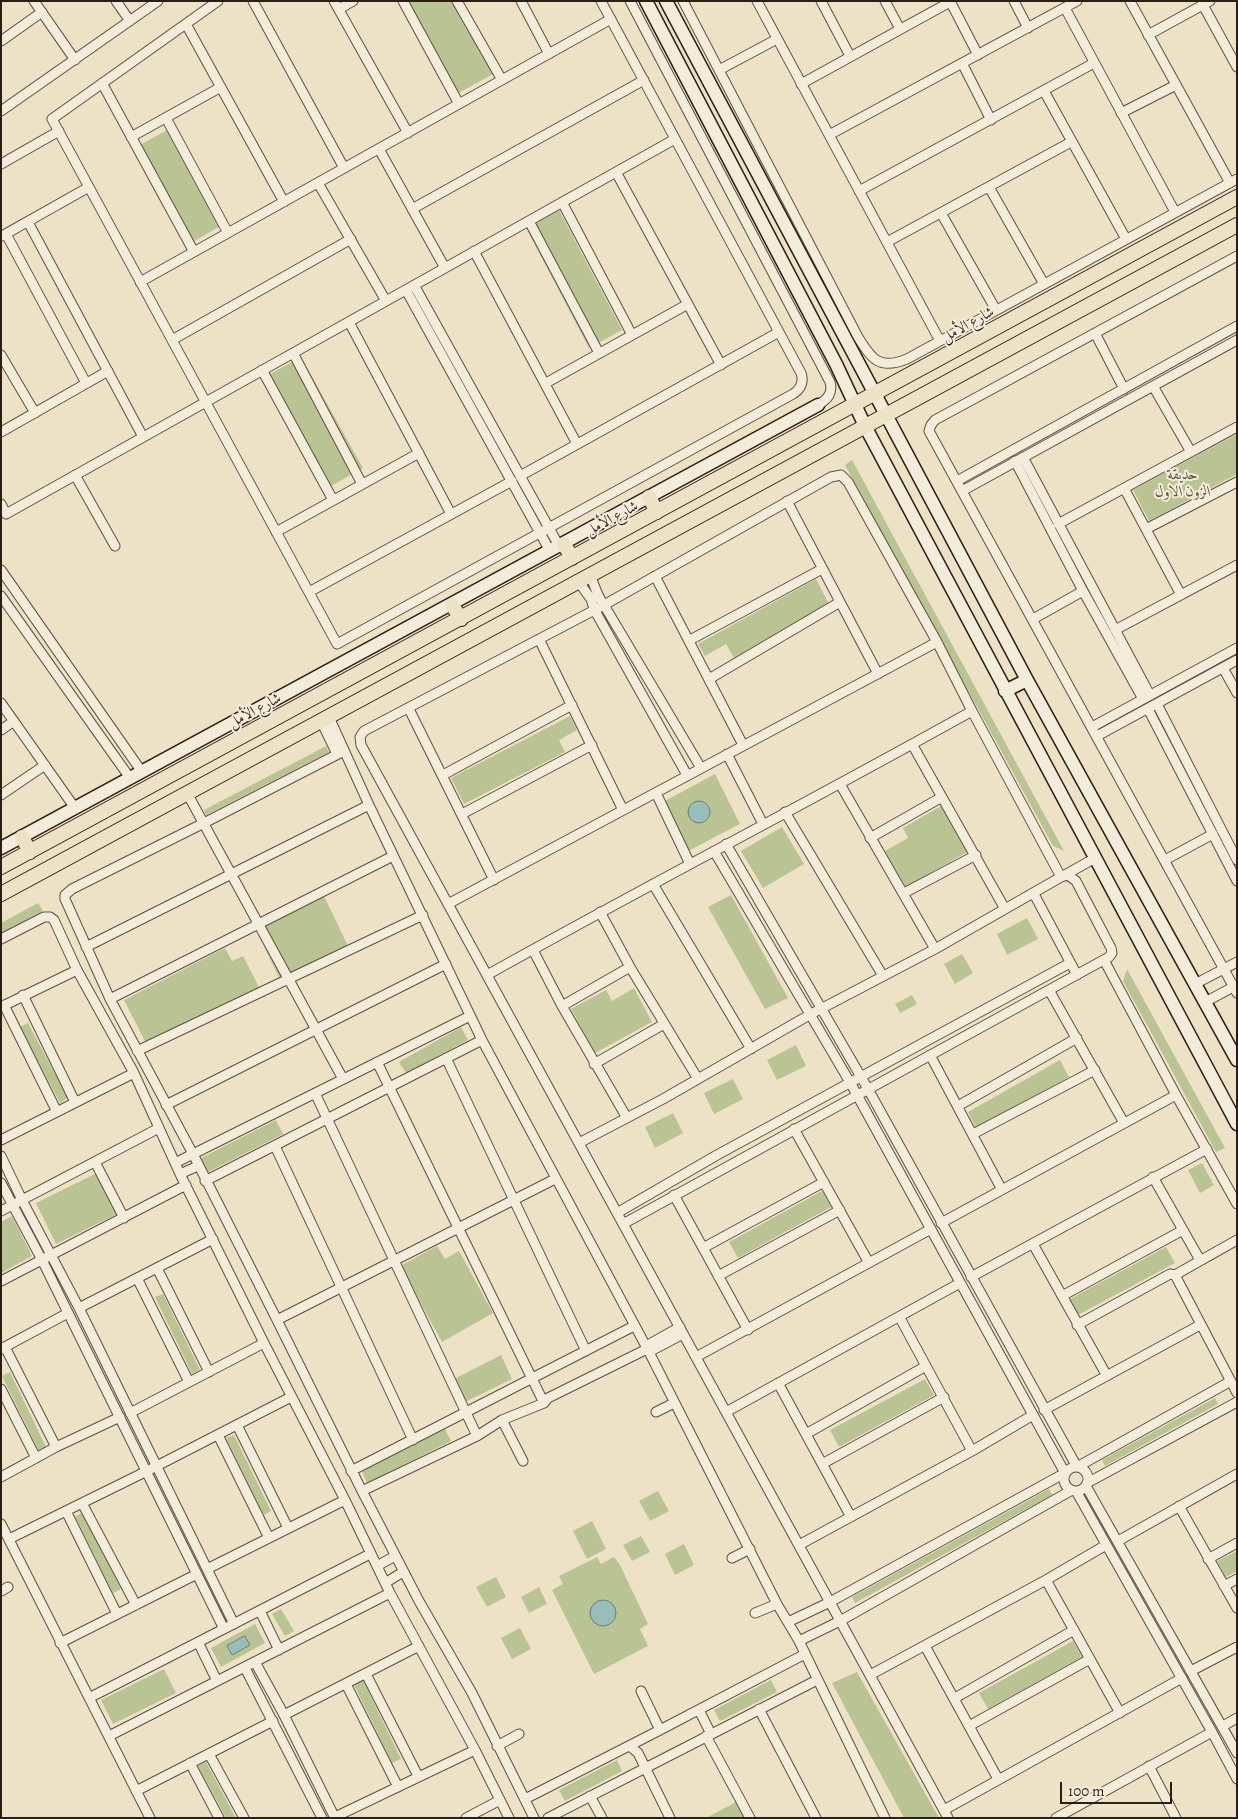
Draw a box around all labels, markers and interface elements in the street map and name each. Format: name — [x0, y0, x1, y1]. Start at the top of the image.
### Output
street label: شارع الأمل — [939, 303, 997, 347]
park label: حديقة الزون الاول — [1155, 466, 1211, 501]
street label: شارع الأمل — [582, 498, 642, 540]
street label: شارع الأمل — [225, 690, 285, 732]
scale bar — [1063, 1772, 1176, 1804]
text: 100 m — [1068, 1781, 1105, 1801]

